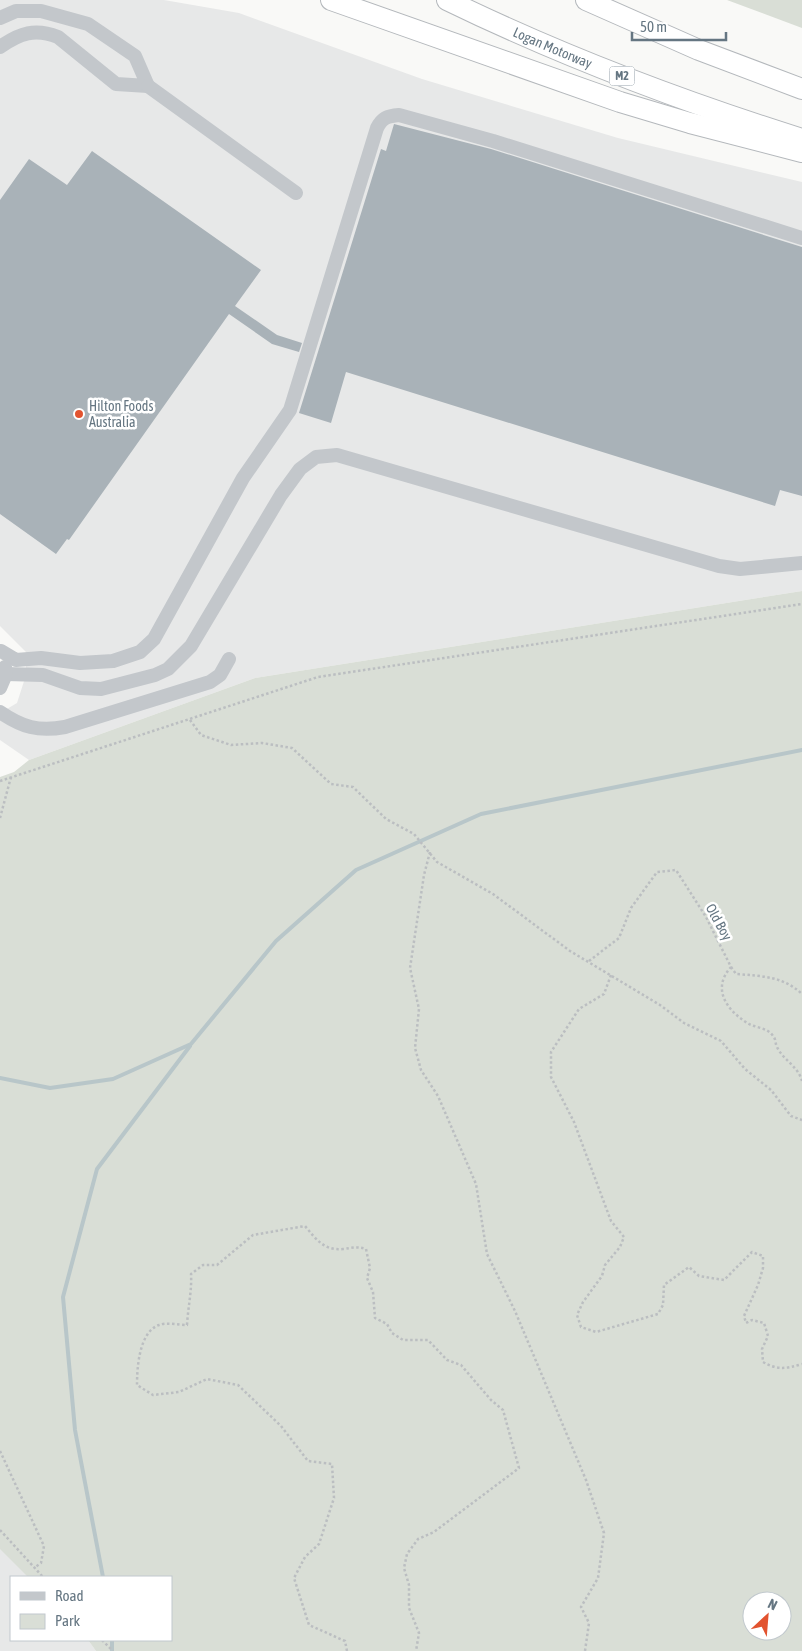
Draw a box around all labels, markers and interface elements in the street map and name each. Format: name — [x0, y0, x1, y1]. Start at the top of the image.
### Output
scale bar — [632, 10, 726, 42]
text: 50 m — [640, 18, 667, 35]
street label: Logan Motorway — [511, 24, 595, 72]
road number: M2 — [610, 66, 634, 85]
place label: Hilton Foods Australia — [89, 398, 153, 430]
marker: Hilton Foods Australia — [73, 408, 85, 420]
street label: Old Boy — [703, 901, 736, 943]
legend — [10, 1576, 172, 1641]
text: Road — [55, 1587, 84, 1604]
north arrow — [742, 1591, 792, 1641]
text: N — [765, 1595, 780, 1613]
text: Park — [55, 1612, 80, 1629]

